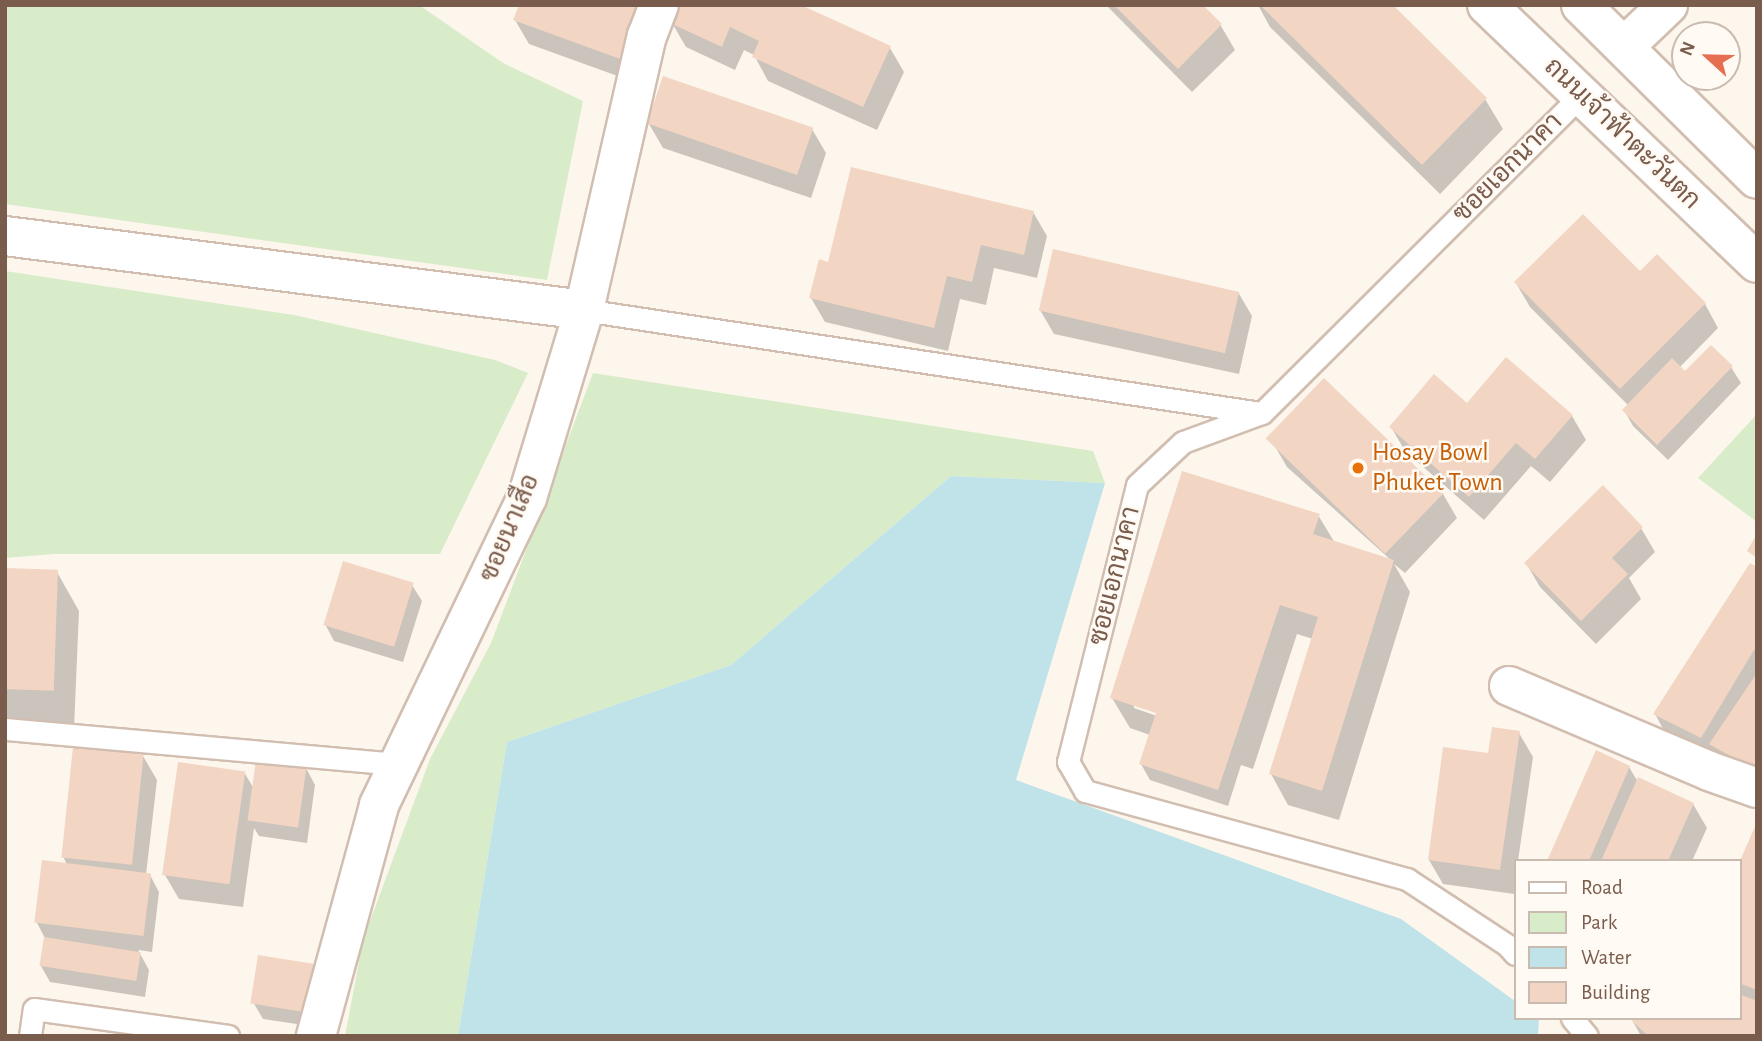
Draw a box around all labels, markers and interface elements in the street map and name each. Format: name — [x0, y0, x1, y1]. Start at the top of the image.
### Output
north arrow — [1671, 21, 1741, 91]
text: N — [1677, 39, 1699, 58]
street label: ถนนเจ้าฟ้าตะวันตก — [1537, 52, 1707, 216]
street label: ซอยเอกนาคา — [1447, 107, 1569, 229]
place label: Hosay Bowl Phuket Town — [1372, 437, 1503, 498]
marker: Hosay Bowl Phuket Town — [1350, 460, 1366, 476]
street label: ซอยนาเสือ — [473, 470, 547, 586]
street label: ซอยเอกนาคา — [1083, 503, 1147, 649]
legend — [1514, 859, 1741, 1020]
text: Road — [1581, 877, 1623, 898]
text: Park — [1581, 912, 1617, 933]
text: Water — [1581, 947, 1631, 968]
text: Building — [1581, 982, 1650, 1003]

